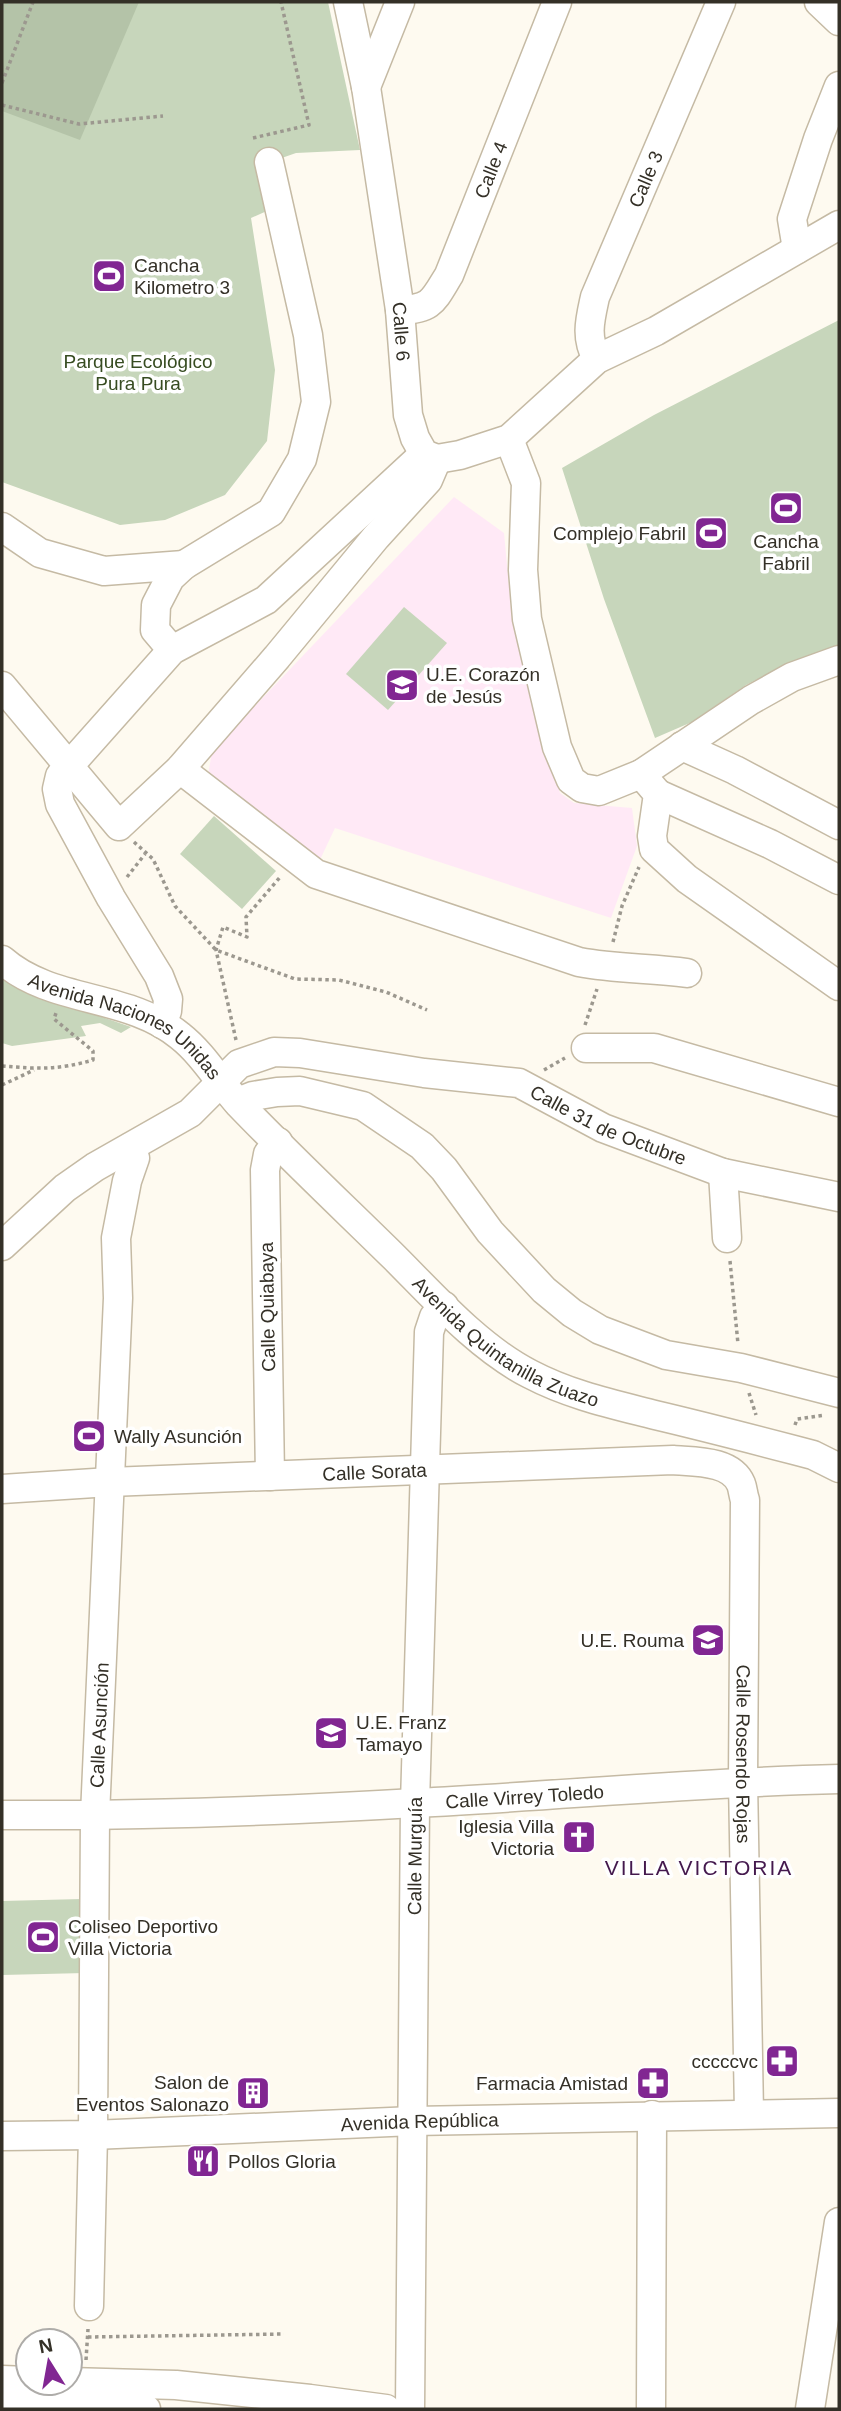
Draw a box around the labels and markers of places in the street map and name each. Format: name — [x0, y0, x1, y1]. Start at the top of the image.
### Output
place label: Cancha Kilometro 3 — [134, 255, 230, 298]
sports icon: Cancha Kilometro 3 — [90, 257, 128, 295]
sports icon: Cancha Fabril — [767, 489, 805, 527]
sports icon: Complejo Fabril — [692, 514, 730, 552]
place label: Complejo Fabril — [553, 523, 686, 544]
place label: Cancha Fabril — [753, 531, 819, 574]
place label: U.E. Corazón de Jesús — [426, 664, 540, 707]
school or university icon: U.E. Corazón de Jesús — [383, 666, 421, 704]
sports icon: Wally Asunción — [70, 1417, 108, 1455]
place label: Wally Asunción — [114, 1426, 242, 1447]
school or university icon: U.E. Rouma — [689, 1621, 727, 1659]
place label: U.E. Rouma — [581, 1630, 684, 1651]
place label: U.E. Franz Tamayo — [356, 1712, 447, 1755]
school or university icon: U.E. Franz Tamayo — [312, 1714, 350, 1752]
place label: Iglesia Villa Victoria — [458, 1816, 554, 1859]
church icon: Iglesia Villa Victoria — [560, 1818, 598, 1856]
place label: Coliseo Deportivo Villa Victoria — [68, 1916, 218, 1959]
sports icon: Coliseo Deportivo Villa Victoria — [24, 1918, 62, 1956]
pharmacy icon: cccccvc — [763, 2042, 801, 2080]
place label: cccccvc — [692, 2051, 758, 2072]
pharmacy icon: Farmacia Amistad — [634, 2064, 672, 2102]
place label: Salon de Eventos Salonazo — [76, 2072, 229, 2115]
place label: Farmacia Amistad — [476, 2073, 628, 2094]
building icon: Salon de Eventos Salonazo — [234, 2074, 272, 2112]
restaurant icon: Pollos Gloria — [184, 2142, 222, 2180]
place label: Pollos Gloria — [228, 2151, 336, 2172]

